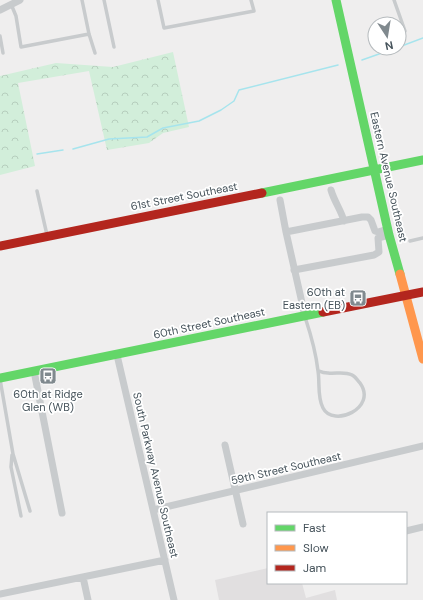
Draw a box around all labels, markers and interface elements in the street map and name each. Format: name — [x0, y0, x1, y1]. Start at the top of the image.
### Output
north arrow — [367, 16, 407, 56]
text: N — [384, 38, 394, 53]
street label: Eastern Avenue Southeast — [367, 111, 411, 243]
street label: 61st Street Southeast — [129, 179, 239, 213]
place label: 60th at Eastern (EB) — [283, 285, 345, 312]
bus stop icon: 60th at Eastern (EB) — [348, 288, 368, 308]
street label: 60th Street Southeast — [152, 304, 266, 342]
bus stop icon: 60th at Ridge Glen (WB) — [38, 366, 58, 386]
place label: 60th at Ridge Glen (WB) — [13, 387, 83, 414]
street label: South Parkway Avenue Southeast — [130, 391, 182, 559]
street label: 59th Street Southeast — [230, 449, 342, 487]
legend — [267, 512, 407, 584]
text: Fast — [303, 520, 326, 536]
text: Slow — [303, 540, 329, 556]
text: Jam — [303, 560, 326, 576]

